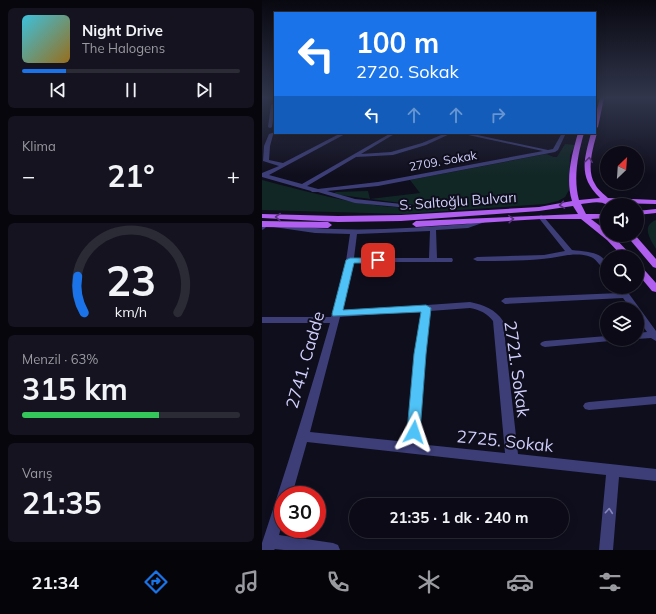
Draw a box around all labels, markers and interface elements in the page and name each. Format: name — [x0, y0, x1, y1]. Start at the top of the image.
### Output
text: Night Drive — [82, 21, 163, 40]
text: 100 m — [356, 25, 439, 60]
icon: left — [290, 28, 342, 80]
text: The Halogens — [82, 40, 165, 56]
text: 2720. Sokak — [356, 60, 459, 83]
icon: previous — [47, 79, 69, 101]
icon: pause — [120, 79, 142, 101]
icon: next — [193, 79, 215, 101]
icon: left — [361, 104, 383, 126]
icon: ahead — [403, 104, 425, 126]
icon: ahead — [445, 104, 467, 126]
icon: right — [487, 104, 509, 126]
text: Klima — [22, 138, 56, 154]
north arrow — [600, 146, 644, 190]
map controls — [600, 146, 644, 346]
street label: 2709. Sokak — [408, 147, 479, 174]
text: 21° — [107, 157, 155, 195]
one-way arrow — [584, 157, 593, 163]
text: − — [22, 162, 35, 190]
text: + — [227, 162, 240, 190]
street label: S. Saltoğlu Bulvarı — [399, 188, 517, 214]
button: sound — [600, 198, 644, 242]
one-way arrow — [559, 201, 565, 209]
one-way arrow — [275, 213, 281, 221]
one-way arrow — [508, 215, 514, 224]
pin — [361, 243, 395, 277]
icon: arrive — [367, 249, 389, 271]
button: search — [600, 250, 644, 294]
text: 23 — [106, 254, 156, 306]
button: layers — [600, 302, 644, 346]
text: km/h — [115, 303, 147, 321]
street label: 2741. Cadde — [281, 309, 328, 411]
street label: 2721. Sokak — [500, 319, 535, 419]
text: Menzil · 63% — [22, 351, 98, 367]
text: 315 km — [22, 370, 128, 408]
position arrow — [393, 411, 435, 453]
street label: 2725. Sokak — [456, 425, 555, 456]
text: Varış — [22, 465, 52, 481]
text: 21:35 — [22, 484, 101, 522]
speed limit sign: 30 — [274, 486, 326, 538]
text: 21:35 · 1 dk · 240 m — [390, 508, 528, 527]
one-way arrow — [605, 508, 614, 514]
icon: directions — [142, 568, 170, 596]
icon: music — [233, 568, 261, 596]
icon: phone — [324, 568, 352, 596]
icon: climate — [415, 568, 443, 596]
icon: car — [506, 568, 534, 596]
icon: filters — [596, 568, 624, 596]
text: 21:34 — [31, 571, 79, 594]

